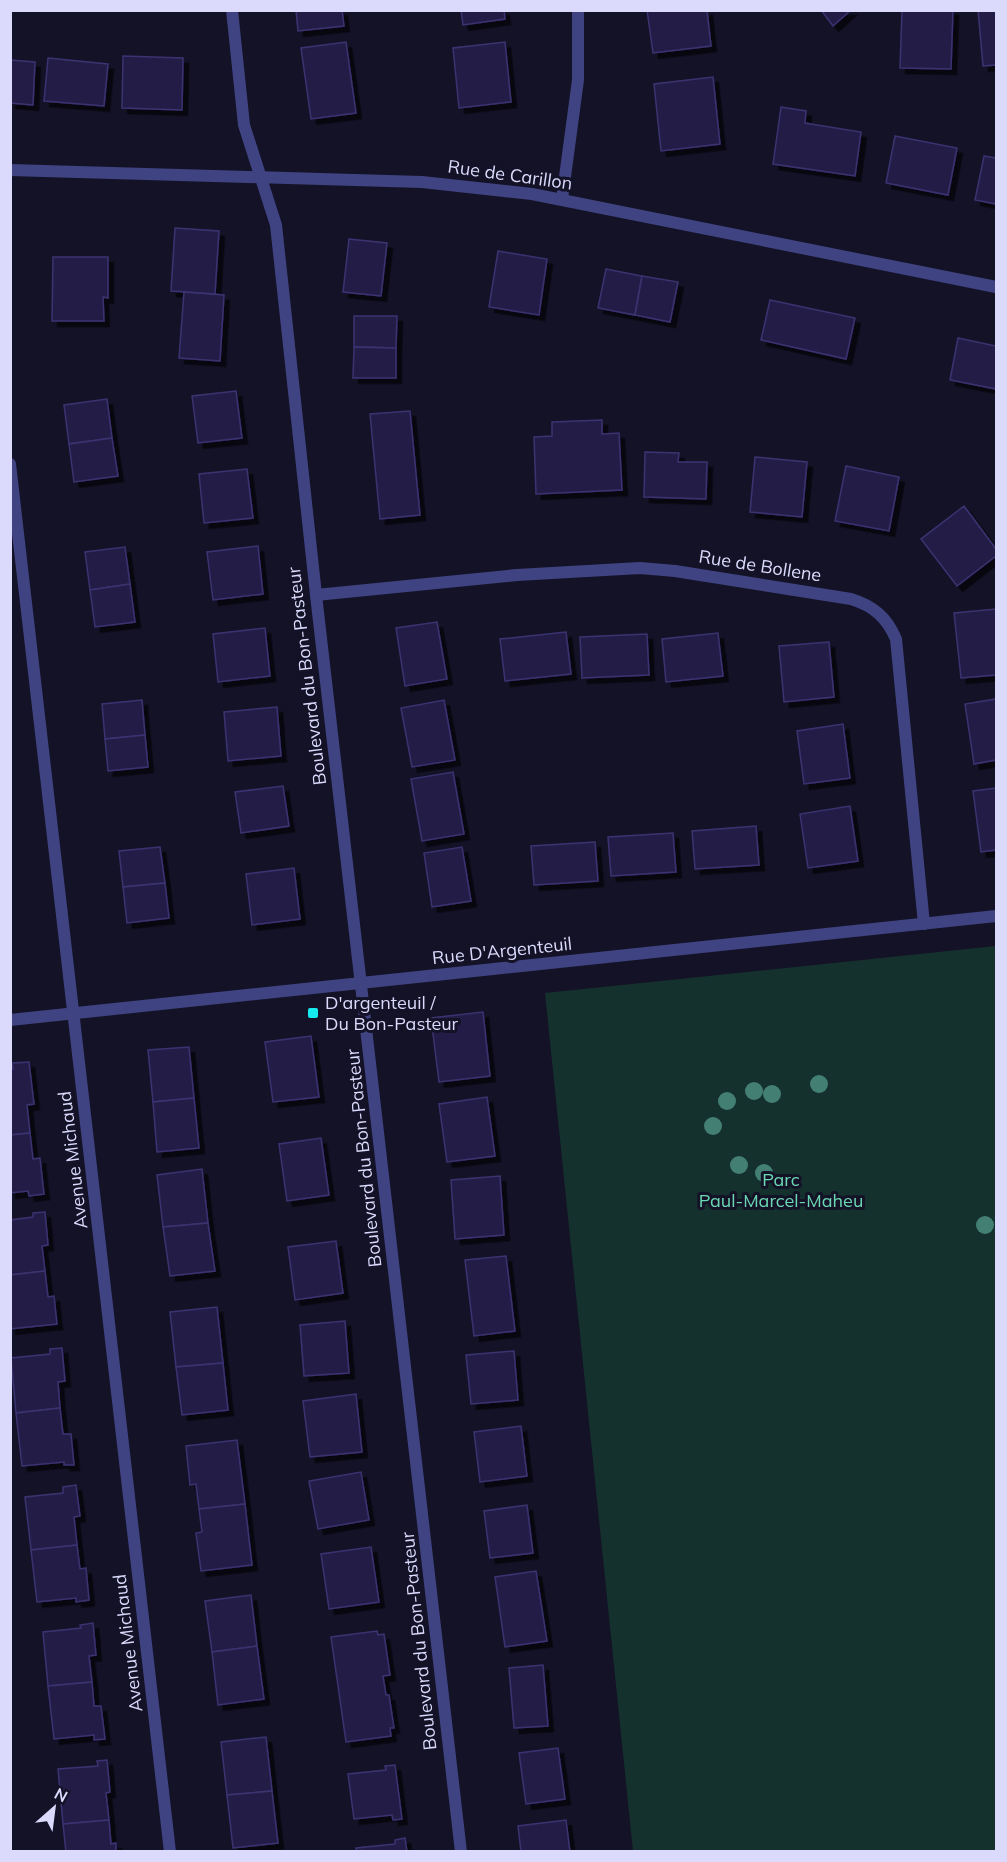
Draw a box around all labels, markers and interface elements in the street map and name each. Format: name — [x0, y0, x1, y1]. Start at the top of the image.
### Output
street label: Rue de Carillon — [446, 154, 574, 195]
street label: Rue de Bollene — [697, 544, 823, 587]
street label: Boulevard du Bon-Pasteur — [282, 565, 331, 786]
street label: Rue D'Argenteuil — [431, 932, 573, 969]
place label: D'argenteuil / Du Bon-Pasteur — [325, 991, 459, 1035]
marker: D'argenteuil / Du Bon-Pasteur — [306, 1006, 320, 1020]
street label: Boulevard du Bon-Pasteur — [341, 1047, 386, 1268]
street label: Avenue Michaud — [53, 1090, 92, 1230]
park label: Parc Paul-Marcel-Maheu — [699, 1168, 863, 1212]
street label: Boulevard du Bon-Pasteur — [396, 1530, 441, 1751]
street label: Avenue Michaud — [108, 1573, 147, 1713]
north arrow — [24, 1778, 84, 1838]
text: N — [51, 1783, 71, 1806]

